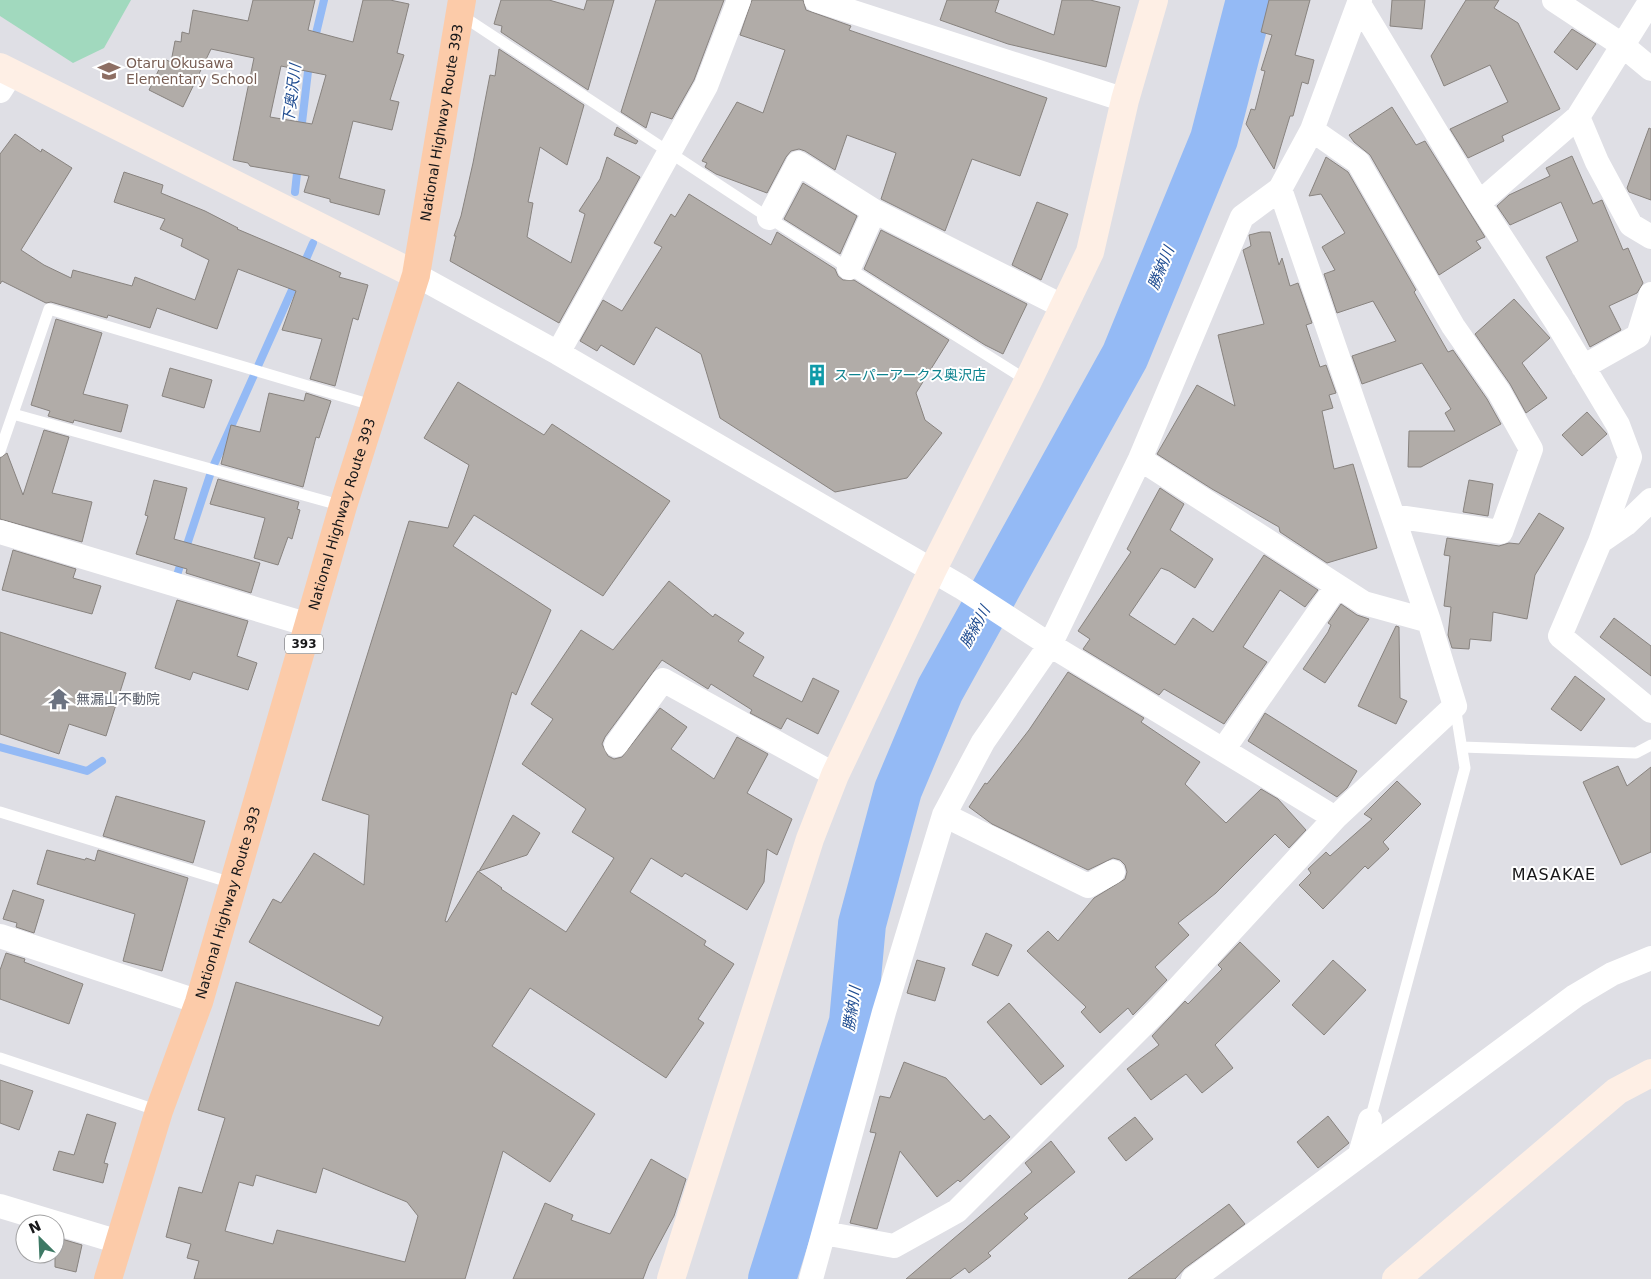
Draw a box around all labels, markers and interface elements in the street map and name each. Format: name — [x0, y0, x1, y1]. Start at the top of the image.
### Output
street label: National Highway Route 393 — [417, 23, 466, 222]
place label: Otaru Okusawa Elementary School — [126, 55, 258, 87]
school or university icon: Otaru Okusawa Elementary School — [96, 58, 122, 84]
water label: 下奥沢川 — [279, 61, 305, 125]
water label: 勝納川 — [1144, 242, 1179, 292]
building icon: スーパーアークス奥沢店 — [804, 362, 830, 388]
place label: スーパーアークス奥沢店 — [834, 367, 986, 383]
street label: National Highway Route 393 — [305, 416, 378, 612]
water label: 勝納川 — [956, 601, 995, 651]
road number: 393 — [285, 634, 323, 654]
temple icon: 無漏山不動院 — [46, 686, 72, 712]
place label: 無漏山不動院 — [76, 691, 160, 707]
street label: National Highway Route 393 — [192, 805, 263, 1001]
district label: MASAKAE — [1512, 865, 1596, 884]
water label: 勝納川 — [840, 983, 865, 1033]
north arrow — [15, 1214, 65, 1264]
text: N — [26, 1217, 43, 1237]

